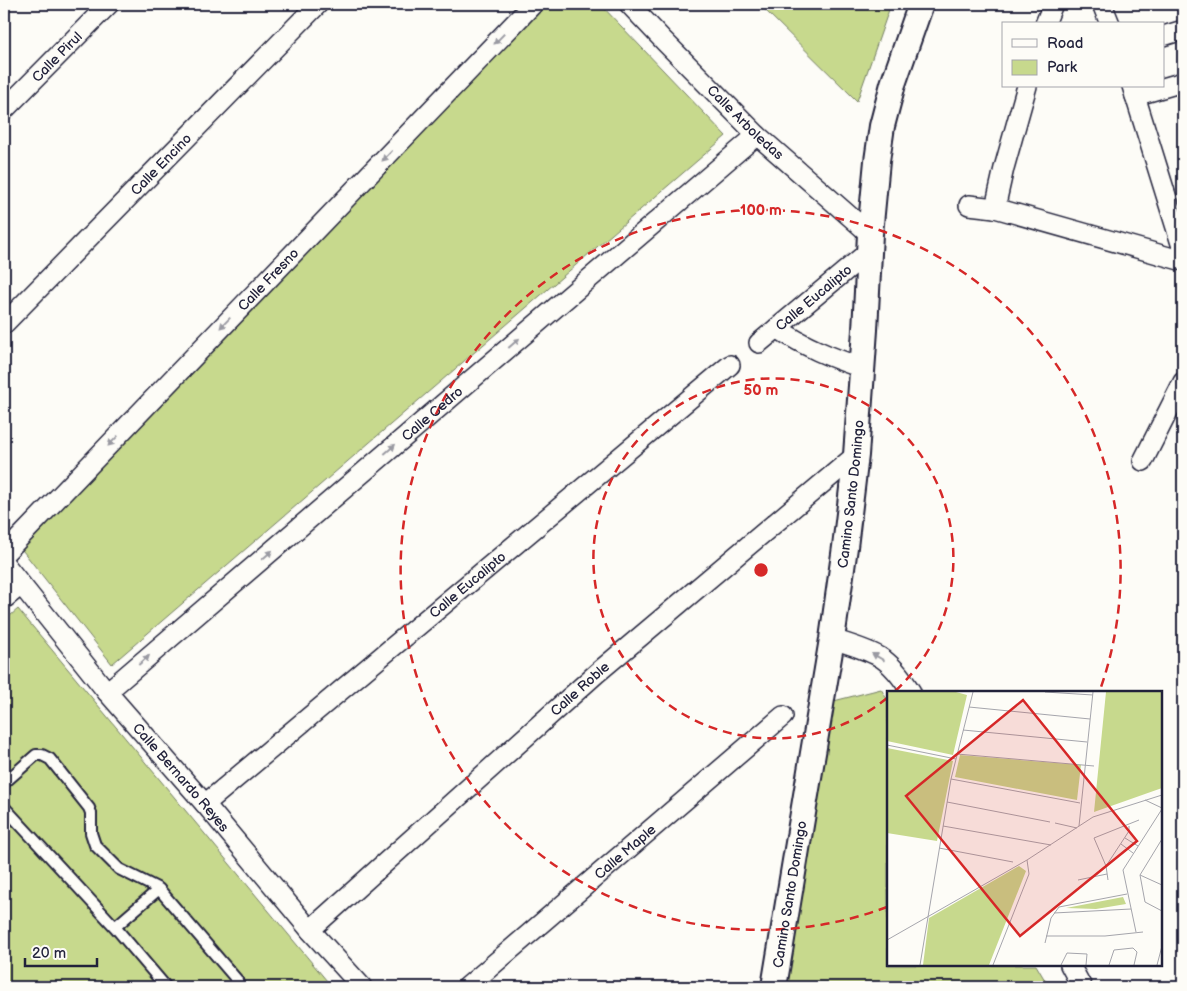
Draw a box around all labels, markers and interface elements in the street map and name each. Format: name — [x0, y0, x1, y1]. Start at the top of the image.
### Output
legend — [1002, 22, 1164, 88]
street label: Calle Pirul — [28, 28, 86, 86]
one-way arrow — [493, 33, 505, 45]
text: Road — [1047, 34, 1083, 53]
text: Park — [1047, 58, 1078, 77]
street label: Calle Arboledas — [703, 82, 787, 163]
street label: Calle Encino — [127, 130, 195, 199]
one-way arrow — [381, 150, 393, 162]
text: 100 m — [740, 201, 782, 220]
street label: Calle Fresno — [234, 245, 303, 315]
street label: Calle Eucalipto — [772, 261, 856, 335]
one-way arrow — [219, 317, 231, 329]
one-way arrow — [507, 338, 520, 349]
text: 50 m — [744, 381, 779, 400]
street label: Calle Cedro — [398, 383, 466, 445]
street label: Camino Santo Domingo — [834, 419, 867, 569]
one-way arrow — [107, 434, 119, 446]
one-way arrow — [384, 443, 396, 455]
street label: Calle Eucalipto — [426, 548, 509, 622]
one-way arrow — [260, 549, 273, 560]
centre of rings — [752, 561, 770, 579]
one-way arrow — [872, 653, 885, 662]
one-way arrow — [137, 655, 150, 666]
street label: Calle Roble — [547, 658, 613, 720]
inset map — [887, 691, 1162, 966]
street label: Calle Bernardo Reyes — [129, 720, 233, 835]
street label: Camino Santo Domingo — [769, 819, 811, 969]
street label: Calle Maple — [591, 821, 659, 883]
scale bar — [25, 936, 98, 968]
text: 20 m — [32, 944, 66, 963]

